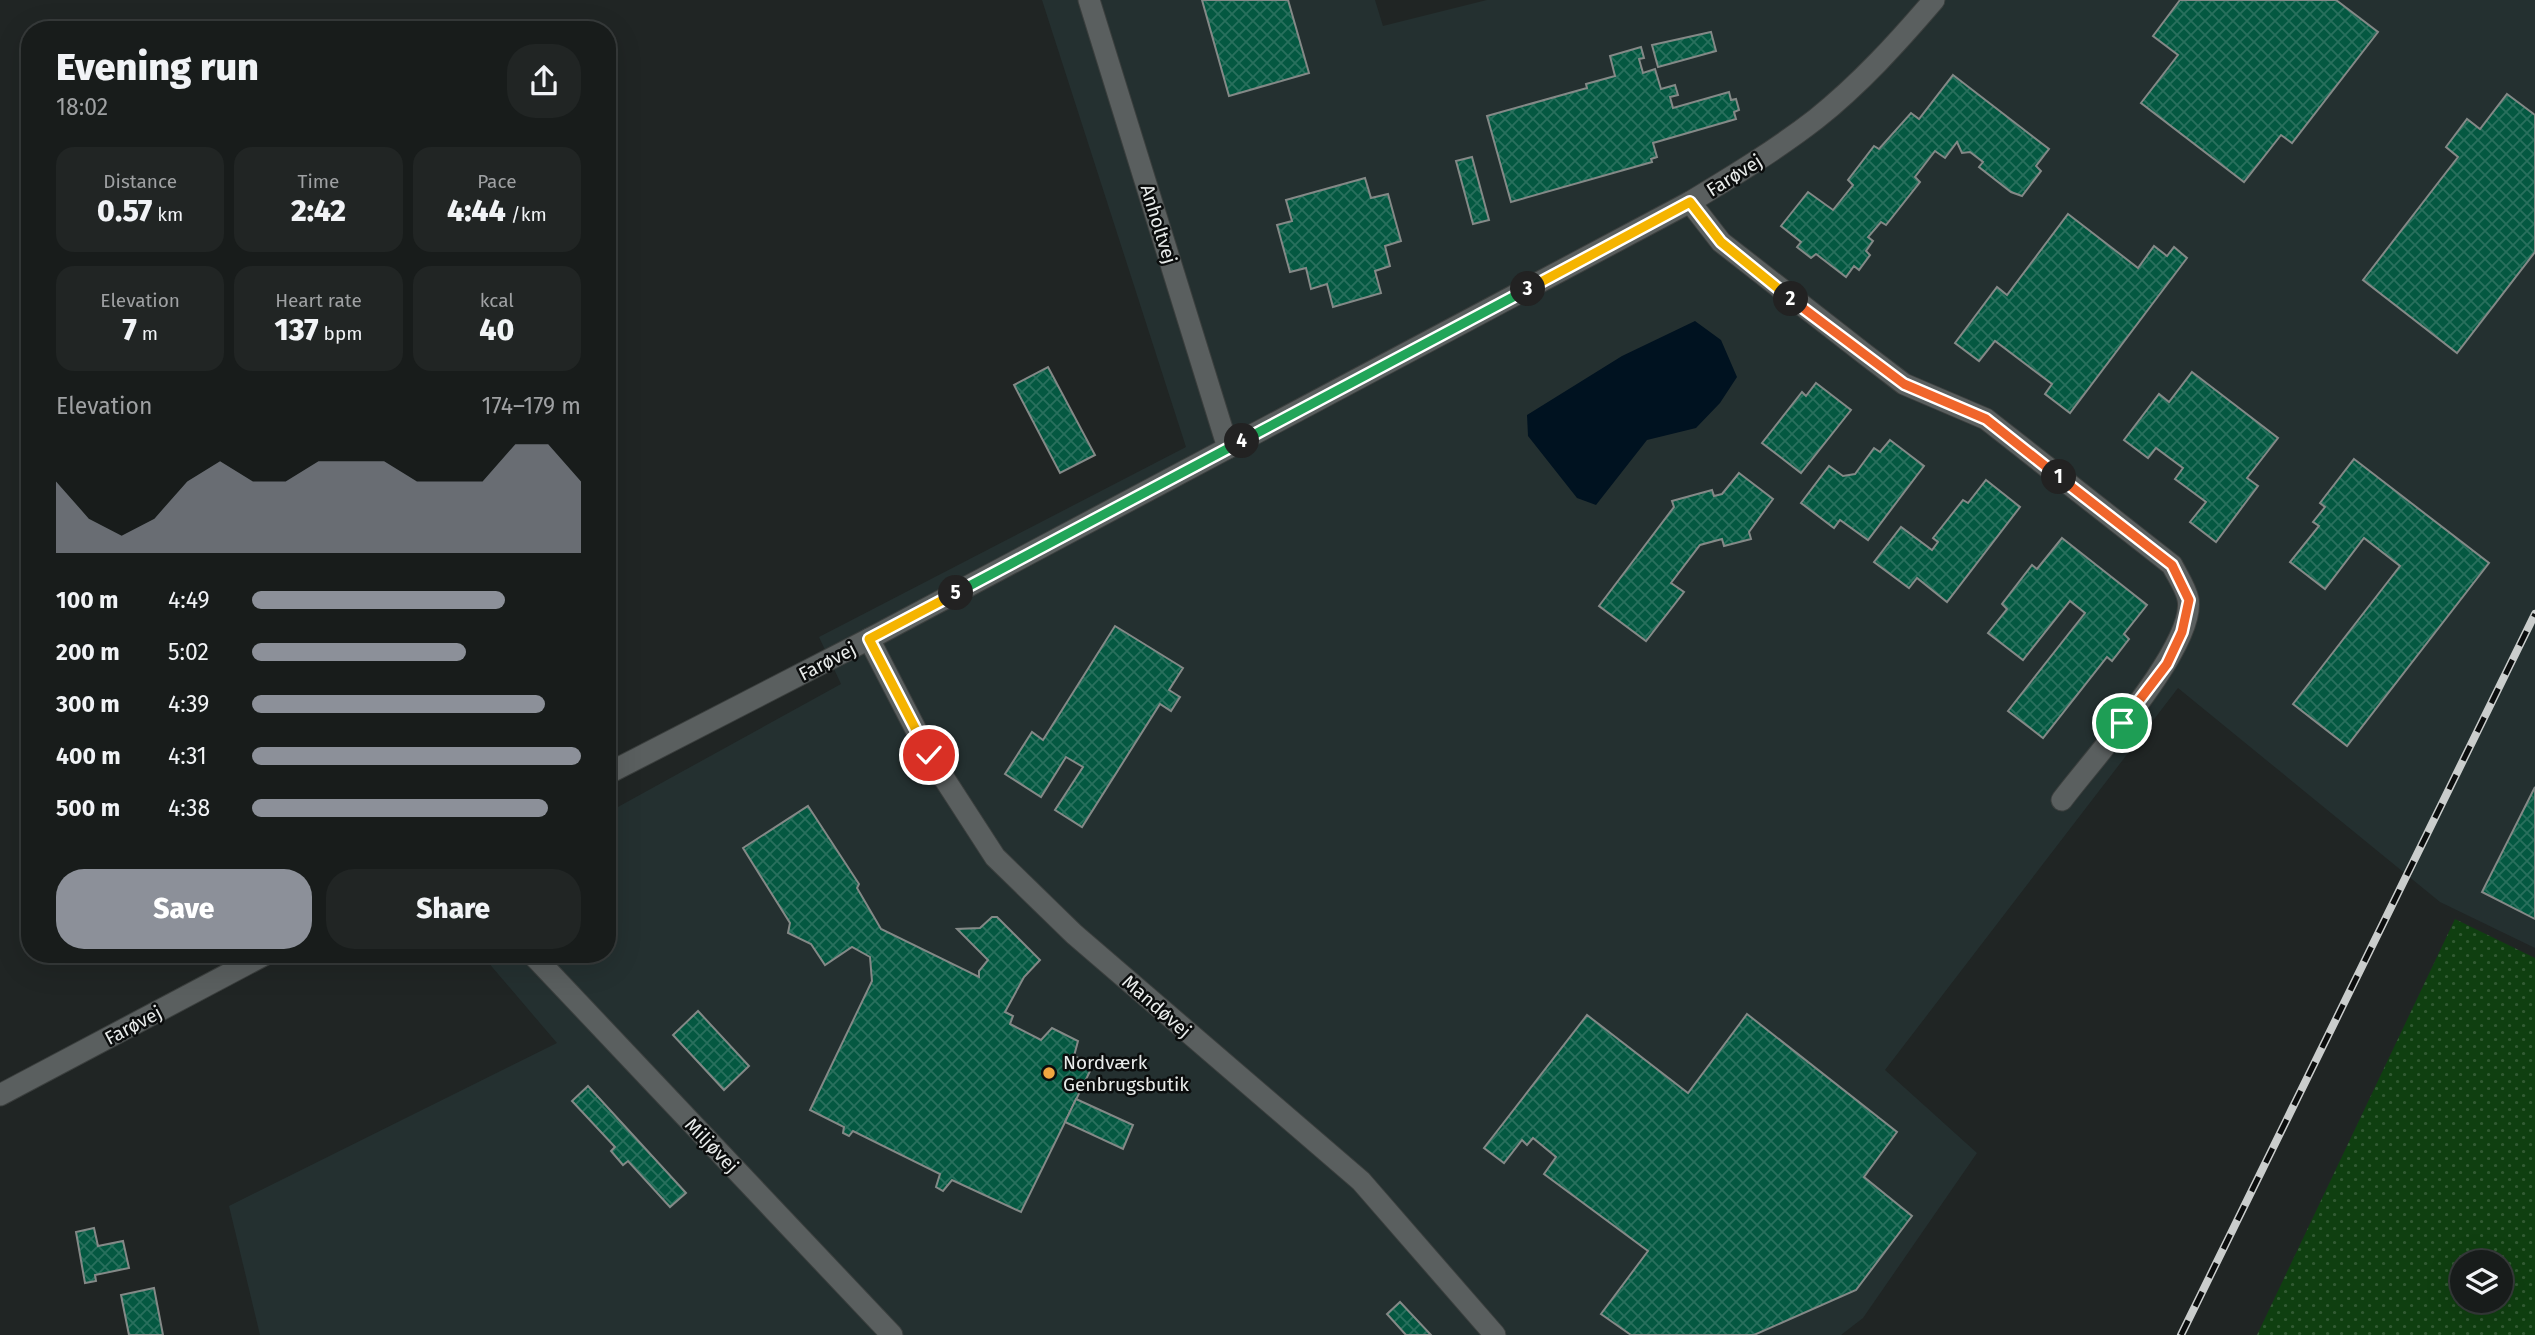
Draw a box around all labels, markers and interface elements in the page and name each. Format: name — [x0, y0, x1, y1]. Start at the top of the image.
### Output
text: Evening run — [56, 44, 259, 90]
button: share — [507, 44, 581, 118]
text: 18:02 — [56, 93, 108, 121]
street label: Farøvej — [1702, 149, 1766, 201]
text: Distance — [103, 170, 177, 193]
text: Time — [298, 170, 339, 193]
text: Pace — [477, 170, 517, 193]
street label: Anholtvej — [1136, 182, 1181, 266]
text: 0.57 — [97, 193, 152, 229]
text: 2:42 — [291, 193, 346, 229]
text: 4:44 — [447, 193, 506, 229]
text: km — [152, 203, 183, 226]
text: /km — [506, 203, 547, 226]
pin: 3 — [1510, 272, 1546, 306]
text: 3 — [1523, 277, 1532, 300]
pin: 2 — [1774, 282, 1809, 316]
text: 2 — [1786, 287, 1795, 310]
text: Elevation — [100, 289, 180, 312]
text: Heart rate — [275, 289, 362, 312]
text: kcal — [480, 289, 514, 312]
text: 7 — [122, 312, 137, 348]
text: 137 — [275, 312, 319, 348]
text: 40 — [479, 312, 514, 348]
text: m — [137, 322, 158, 345]
text: bpm — [319, 322, 362, 345]
text: Elevation — [56, 392, 152, 420]
text: 174–179 m — [482, 392, 581, 420]
pin: 4 — [1224, 424, 1260, 458]
text: 4 — [1236, 429, 1247, 452]
pin: 1 — [2042, 460, 2076, 494]
text: 1 — [2054, 465, 2063, 488]
pin: 5 — [939, 576, 974, 610]
text: 5 — [950, 581, 961, 604]
text: 100 m — [56, 586, 118, 614]
text: 4:49 — [168, 586, 210, 614]
street label: Farøvej — [795, 637, 860, 686]
text: 200 m — [56, 638, 120, 666]
text: 5:02 — [168, 638, 209, 666]
text: 300 m — [56, 690, 120, 718]
text: 4:39 — [168, 690, 209, 718]
pin — [2092, 693, 2152, 753]
icon: arrive — [2103, 704, 2141, 742]
pin — [899, 725, 959, 785]
icon: check — [910, 736, 948, 774]
text: 400 m — [56, 742, 121, 770]
text: 4:31 — [168, 742, 207, 770]
text: 500 m — [56, 794, 120, 822]
text: 4:38 — [168, 794, 210, 822]
button: Save — [56, 869, 312, 949]
button: Share — [326, 869, 581, 949]
street label: Mandøvej — [1118, 970, 1196, 1042]
street label: Farøvej — [101, 1001, 166, 1050]
place label: Nordværk Genbrugsbutik — [1063, 1051, 1189, 1096]
marker: Nordværk Genbrugsbutik — [1041, 1065, 1057, 1081]
street label: Miljøvej — [680, 1113, 743, 1177]
map controls — [2450, 1250, 2513, 1313]
button: layers — [2450, 1250, 2513, 1313]

